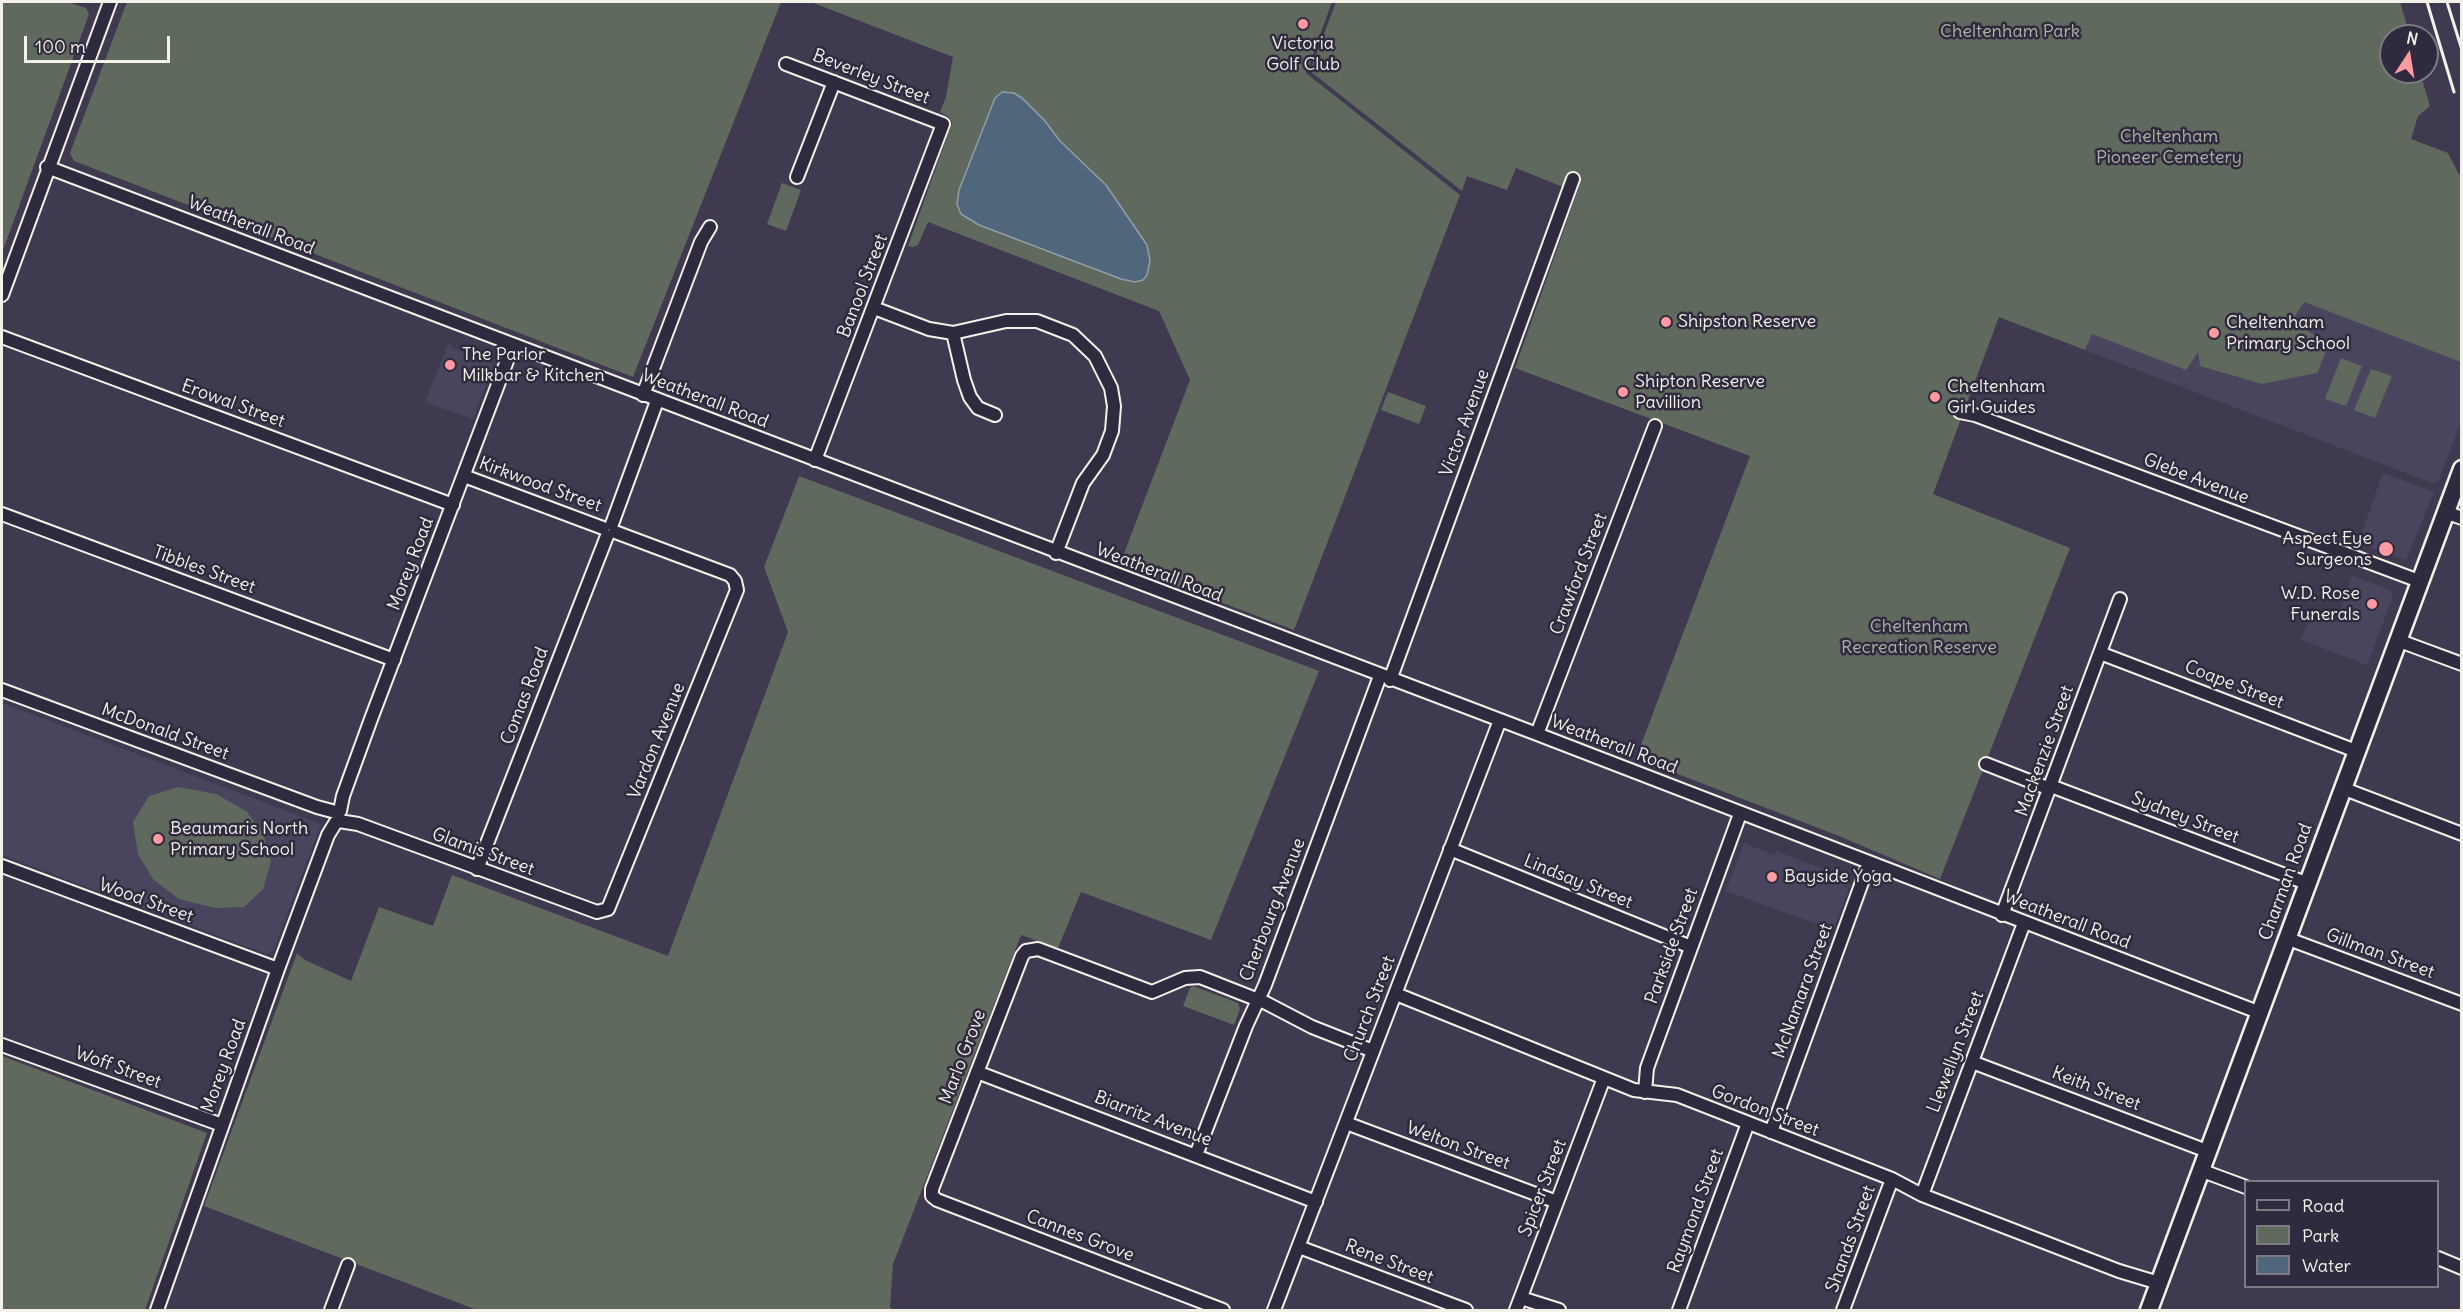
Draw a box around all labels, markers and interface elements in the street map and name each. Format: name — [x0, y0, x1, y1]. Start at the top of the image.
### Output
marker: Victoria Golf Club — [1296, 17, 1310, 31]
park label: Cheltenham Park — [1940, 21, 2080, 43]
scale bar — [27, 24, 172, 62]
north arrow — [2379, 24, 2439, 84]
text: N — [2405, 27, 2420, 49]
place label: Victoria Golf Club — [1266, 33, 1340, 76]
text: 100 m — [35, 35, 86, 58]
street label: Beverley Street — [809, 45, 933, 109]
park label: Cheltenham Pioneer Cemetery — [2096, 126, 2242, 168]
street label: Weatherall Road — [185, 192, 317, 260]
street label: Banool Street — [833, 231, 893, 341]
place label: Shipston Reserve — [1678, 311, 1816, 333]
place label: Cheltenham Primary School — [2226, 312, 2350, 354]
marker: Shipston Reserve — [1659, 315, 1673, 329]
marker: Cheltenham Primary School — [2207, 326, 2221, 340]
place label: The Parlor Milkbar & Kitchen — [462, 344, 605, 386]
marker: The Parlor Milkbar & Kitchen — [443, 358, 457, 372]
street label: Weatherall Road — [639, 365, 771, 433]
street label: Victor Avenue — [1436, 366, 1494, 480]
place label: Shipton Reserve Pavillion — [1635, 371, 1765, 413]
street label: Erowal Street — [178, 375, 288, 433]
place label: Cheltenham Girl Guides — [1947, 376, 2045, 418]
marker: Shipton Reserve Pavillion — [1616, 385, 1630, 399]
marker: Cheltenham Girl Guides — [1928, 390, 1942, 404]
street label: Glebe Avenue — [2140, 449, 2252, 509]
street label: Kirkwood Street — [476, 453, 604, 517]
street label: Crawford Street — [1546, 510, 1612, 638]
street label: Morey Road — [383, 514, 439, 614]
place label: Aspect Eye Surgeons — [2283, 528, 2372, 570]
street label: Weatherall Road — [1093, 539, 1225, 607]
marker: Aspect Eye Surgeons — [2377, 540, 2395, 558]
street label: Tibbles Street — [150, 541, 258, 599]
place label: W.D. Rose Funerals — [2281, 583, 2360, 626]
marker: W.D. Rose Funerals — [2365, 597, 2379, 611]
park label: Cheltenham Recreation Reserve — [1841, 616, 1997, 658]
street label: Comas Road — [497, 644, 553, 748]
street label: Coape Street — [2181, 656, 2287, 714]
street label: Vardon Avenue — [624, 680, 690, 802]
street label: Mackenzie Street — [2011, 683, 2079, 819]
street label: McDonald Street — [98, 699, 232, 765]
street label: Weatherall Road — [1548, 711, 1680, 779]
street label: Sydney Street — [2128, 788, 2242, 848]
place label: Beaumaris North Primary School — [170, 818, 308, 860]
street label: Charman Road — [2255, 821, 2317, 943]
street label: Glamis Street — [429, 823, 537, 881]
marker: Beaumaris North Primary School — [151, 832, 165, 846]
street label: Cherbourg Avenue — [1236, 835, 1310, 985]
street label: Lindsay Street — [1520, 850, 1636, 914]
place label: Bayside Yoga — [1784, 866, 1892, 888]
marker: Bayside Yoga — [1765, 870, 1779, 884]
street label: Wood Street — [96, 874, 196, 928]
street label: Parkside Street — [1641, 885, 1703, 1007]
street label: Weatherall Road — [2001, 886, 2133, 954]
street label: McNamara Street — [1769, 921, 1837, 1061]
street label: Gillman Street — [2323, 924, 2437, 984]
street label: Church Street — [1340, 953, 1400, 1065]
street label: Llewellyn Street — [1923, 988, 1989, 1116]
street label: Marlo Grove — [935, 1007, 991, 1107]
street label: Morey Road — [197, 1016, 251, 1116]
street label: Woff Street — [72, 1042, 164, 1094]
street label: Keith Street — [2049, 1062, 2143, 1116]
street label: Gordon Street — [1708, 1081, 1822, 1141]
street label: Biarritz Avenue — [1091, 1087, 1215, 1151]
street label: Welton Street — [1403, 1117, 1513, 1175]
street label: Spicer Street — [1515, 1136, 1571, 1240]
street label: Raymond Street — [1663, 1146, 1729, 1276]
legend — [2244, 1180, 2439, 1288]
street label: Shands Street — [1822, 1183, 1880, 1295]
text: Road — [2302, 1194, 2344, 1217]
street label: Cannes Grove — [1023, 1206, 1137, 1266]
text: Park — [2302, 1224, 2339, 1247]
street label: Rene Street — [1342, 1235, 1436, 1289]
text: Water — [2302, 1254, 2351, 1277]

